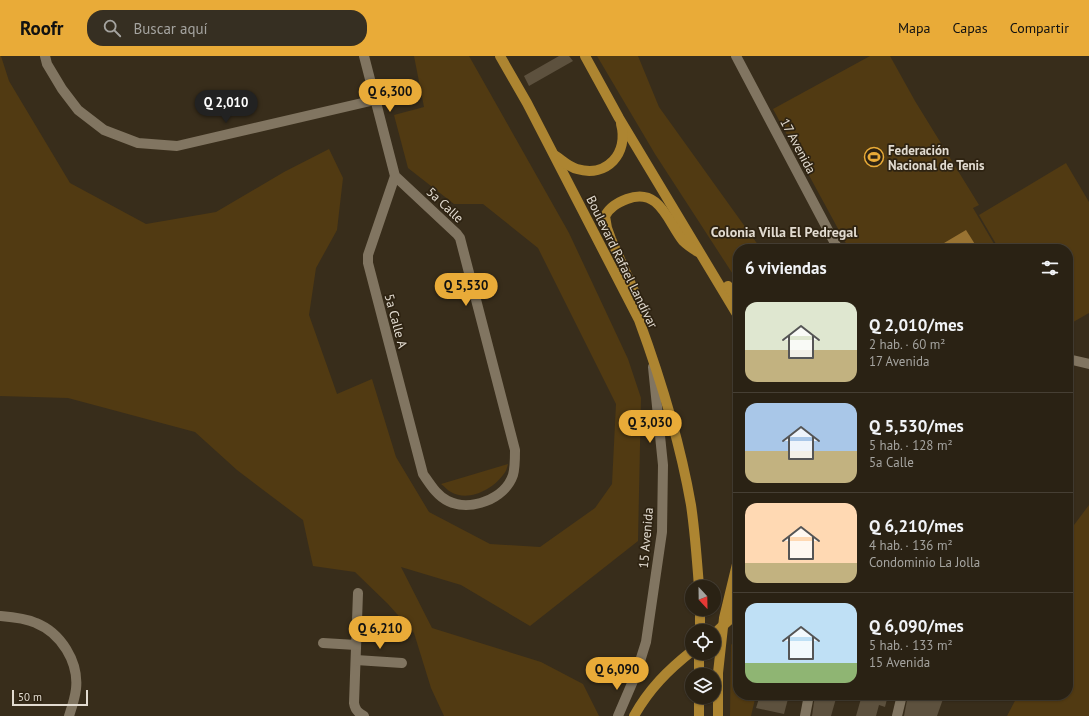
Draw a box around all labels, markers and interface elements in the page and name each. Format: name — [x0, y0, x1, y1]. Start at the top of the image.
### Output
search box — [87, 10, 367, 46]
text: Roofr — [20, 16, 63, 40]
icon: search — [101, 17, 123, 39]
text: Buscar aquí — [133, 19, 208, 38]
text: Mapa — [898, 19, 931, 37]
text: Capas — [953, 19, 988, 37]
text: Compartir — [1010, 19, 1069, 37]
pin: Q 6,300 — [353, 79, 427, 113]
text: Q 6,300 — [368, 83, 412, 100]
pin: Q 2,010 — [189, 90, 263, 124]
text: Q 2,010 — [204, 94, 248, 111]
street label: 17 Avenida — [776, 115, 820, 177]
place label: Federación Nacional de Tenis — [888, 142, 985, 174]
sports icon: Federación Nacional de Tenis — [863, 146, 885, 168]
street label: 5a Calle — [423, 183, 467, 227]
street label: Boulevard Rafael Landívar — [582, 193, 662, 332]
district label: Colonia Villa El Pedregal — [711, 223, 858, 241]
text: 6 viviendas — [745, 257, 827, 279]
icon: filters — [1039, 257, 1061, 279]
pin: Q 5,530 — [429, 273, 503, 307]
text: Q 5,530 — [444, 277, 488, 294]
street label: 5a Calle A — [381, 292, 411, 350]
text: Q 2,010/mes — [869, 314, 964, 336]
icon: home — [777, 318, 825, 366]
text: 2 hab. · 60 m² — [869, 336, 945, 353]
text: 17 Avenida — [869, 353, 929, 370]
pin: Q 3,030 — [613, 410, 687, 444]
text: Q 3,030 — [628, 414, 672, 431]
text: Q 5,530/mes — [869, 415, 964, 437]
icon: home — [777, 419, 825, 467]
text: 5 hab. · 128 m² — [869, 437, 953, 454]
text: 5a Calle — [869, 454, 914, 471]
street label: 15 Avenida — [635, 507, 657, 569]
text: Q 6,210/mes — [869, 515, 964, 537]
icon: home — [777, 519, 825, 567]
text: 4 hab. · 136 m² — [869, 537, 953, 554]
text: Condominio La Jolla — [869, 554, 980, 571]
north arrow — [685, 580, 721, 616]
map controls — [685, 580, 721, 704]
text: Q 6,090/mes — [869, 615, 964, 637]
pin: Q 6,210 — [343, 616, 417, 650]
icon: home — [777, 619, 825, 667]
text: Q 6,210 — [358, 620, 402, 637]
button: locate — [685, 624, 721, 660]
text: 5 hab. · 133 m² — [869, 637, 953, 654]
text: 15 Avenida — [869, 654, 930, 671]
pin: Q 6,090 — [580, 657, 654, 691]
text: Q 6,090 — [595, 661, 639, 678]
button: layers — [685, 668, 721, 704]
scale bar — [12, 688, 88, 707]
text: 50 m — [18, 690, 42, 704]

